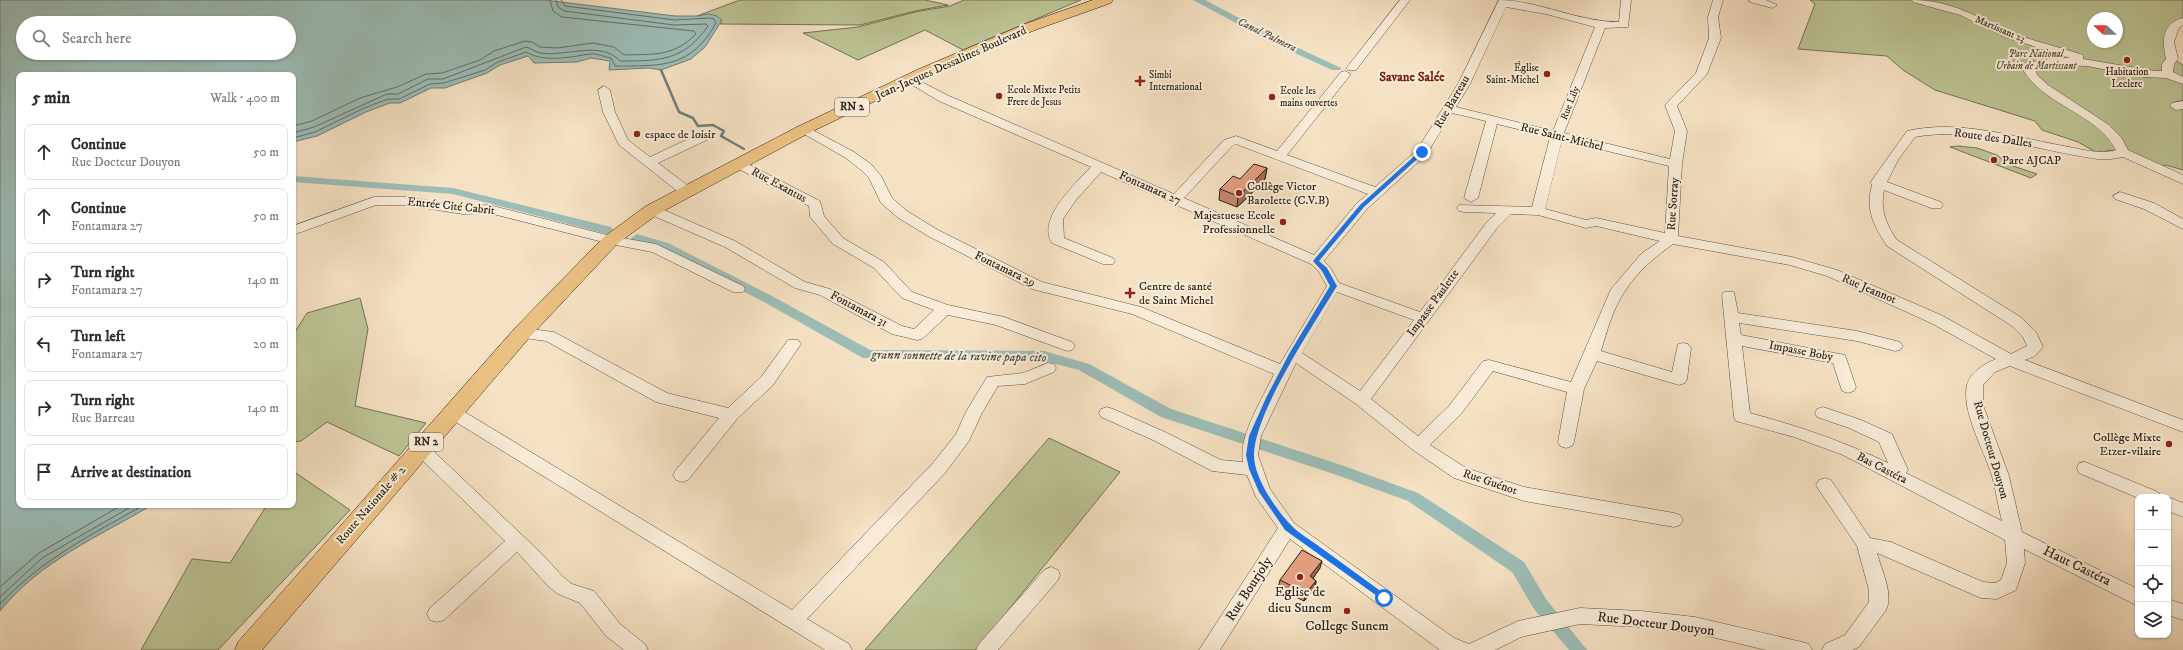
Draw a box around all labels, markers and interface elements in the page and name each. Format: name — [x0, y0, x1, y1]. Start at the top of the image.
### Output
north arrow — [2087, 12, 2123, 48]
street label: Martissant 23 — [1973, 13, 2027, 45]
water label: Canal Palmera — [1235, 15, 1299, 55]
search box — [16, 16, 296, 60]
street label: Jean-Jacques Dessalines Boulevard — [872, 23, 1029, 104]
icon: search — [30, 27, 52, 49]
text: Search here — [62, 29, 131, 48]
park label: Parc National Urbain de Martissant — [1996, 48, 2077, 72]
marker: Habitation Leclerc — [2122, 55, 2132, 65]
place label: Église Saint-Michel — [1486, 61, 1539, 86]
place label: Habitation Leclerc — [2105, 66, 2149, 90]
place label: Simbi International — [1149, 69, 1202, 93]
district label: Savane Salée — [1379, 69, 1445, 85]
marker: Église Saint-Michel — [1542, 69, 1552, 79]
street label: Rue Barreau — [1431, 73, 1473, 131]
marker: Simbi International — [1134, 75, 1146, 87]
place label: Ecole Mixte Petits Frere de Jesus — [1007, 84, 1081, 108]
street label: Rue Lily — [1558, 84, 1582, 122]
place label: Ecole les mains ouvertes — [1280, 85, 1338, 109]
text: 5 min — [32, 87, 70, 109]
text: Walk · 400 m — [210, 90, 280, 106]
marker: Ecole Mixte Petits Frere de Jesus — [994, 91, 1004, 101]
marker: Ecole les mains ouvertes — [1267, 92, 1277, 102]
road number: RN 2 — [835, 98, 869, 116]
street label: Rue Saint-Michel — [1519, 119, 1605, 155]
street label: Route des Dalles — [1953, 125, 2033, 151]
place label: espace de loisir — [645, 127, 716, 142]
marker: espace de loisir — [632, 129, 642, 139]
text: Continue — [71, 135, 126, 154]
icon: ahead — [33, 141, 55, 163]
route end — [1413, 143, 1431, 161]
text: 50 m — [253, 144, 279, 160]
place label: Parc AJCAP — [2002, 153, 2061, 168]
text: Rue Docteur Douyon — [71, 154, 181, 170]
marker: Parc AJCAP — [1989, 155, 1999, 165]
street label: Rue Exantus — [749, 164, 809, 206]
street label: Fontamara 27 — [1117, 168, 1183, 208]
street label: Rue Sorray — [1664, 177, 1682, 231]
place label: Collège Victor Barolette (C.V.B) — [1247, 179, 1329, 208]
marker: Collège Victor Barolette (C.V.B) — [1234, 188, 1244, 198]
street label: Entrée Cité Cabrit — [407, 194, 496, 218]
text: Continue — [71, 199, 126, 218]
icon: ahead — [33, 205, 55, 227]
text: 50 m — [253, 208, 279, 224]
place label: Majestuese Ecole Professionnelle — [1193, 208, 1275, 237]
marker: Majestuese Ecole Professionnelle — [1278, 217, 1288, 227]
text: Fontamara 27 — [71, 218, 143, 234]
street label: Fontamara 29 — [972, 248, 1038, 290]
text: Turn right — [71, 263, 134, 282]
street label: Impasse Paulette — [1404, 266, 1463, 340]
icon: right — [33, 269, 55, 291]
street label: Rue Jeannot — [1839, 271, 1899, 307]
text: 140 m — [247, 272, 279, 288]
place label: Centre de santé de Saint Michel — [1139, 279, 1214, 308]
text: Fontamara 27 — [71, 282, 143, 298]
marker: Centre de santé de Saint Michel — [1124, 287, 1136, 299]
street label: Fontamara 31 — [828, 288, 890, 330]
text: Turn left — [71, 327, 125, 346]
icon: left — [33, 333, 55, 355]
text: 20 m — [253, 336, 279, 352]
street label: Impasse Boby — [1767, 337, 1835, 365]
text: Fontamara 27 — [71, 346, 143, 362]
water label: grann sonnette de la ravine papa cito — [869, 346, 1047, 366]
text: Turn right — [71, 391, 134, 410]
icon: right — [33, 397, 55, 419]
street label: Rue Docteur Douyon — [1970, 399, 2012, 501]
text: 140 m — [247, 400, 279, 416]
text: Rue Barreau — [71, 410, 135, 426]
place label: Collège Mixte Etzer-vilaire — [2093, 430, 2161, 459]
road number: RN 2 — [409, 433, 443, 451]
marker: Collège Mixte Etzer-vilaire — [2164, 439, 2174, 449]
street label: Bas Castéra — [1854, 449, 1911, 488]
icon: arrive — [33, 461, 55, 483]
text: Arrive at destination — [71, 463, 191, 482]
street label: Route Nationale # 2 — [333, 463, 409, 547]
street label: Rue Guénot — [1461, 466, 1519, 498]
map controls — [2135, 494, 2171, 638]
button: + — [2135, 494, 2171, 530]
button: − — [2135, 530, 2171, 566]
street label: Haut Castéra — [2040, 542, 2114, 590]
street label: Rue Bourjoly — [1221, 553, 1277, 625]
button: locate — [2135, 566, 2171, 602]
marker: Eglise de dieu Sunem — [1295, 572, 1305, 582]
place label: Eglise de dieu Sunem — [1268, 583, 1332, 617]
route start — [1375, 589, 1393, 607]
button: layers — [2135, 602, 2171, 638]
marker: College Sunem — [1342, 606, 1352, 616]
street label: Rue Docteur Douyon — [1596, 608, 1716, 640]
place label: College Sunem — [1305, 617, 1389, 635]

